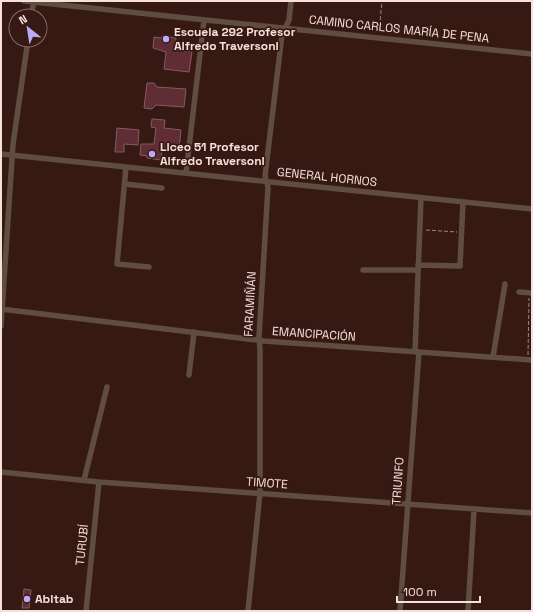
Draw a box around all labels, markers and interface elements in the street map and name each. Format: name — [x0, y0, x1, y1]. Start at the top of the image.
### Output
north arrow — [8, 8, 48, 48]
text: N — [16, 11, 30, 27]
street label: CAMINO CARLOS MARÍA DE PENA — [308, 12, 490, 46]
place label: Escuela 292 Profesor Alfredo Traversoni — [174, 24, 296, 54]
marker: Escuela 292 Profesor Alfredo Traversoni — [161, 34, 171, 44]
place label: Liceo 51 Profesor Alfredo Traversoni — [160, 139, 265, 169]
marker: Liceo 51 Profesor Alfredo Traversoni — [147, 149, 157, 159]
street label: GENERAL HORNOS — [276, 164, 378, 190]
street label: FARAMIÑÁN — [240, 271, 260, 337]
street label: EMANCIPACIÓN — [272, 323, 356, 345]
street label: TRIUNFO — [388, 457, 408, 505]
street label: TIMOTE — [246, 474, 289, 492]
street label: TURUBÍ — [72, 523, 92, 566]
scale bar — [397, 578, 480, 604]
text: 100 m — [403, 584, 437, 600]
place label: Abitab — [35, 591, 74, 607]
marker: Abitab — [22, 594, 32, 604]

